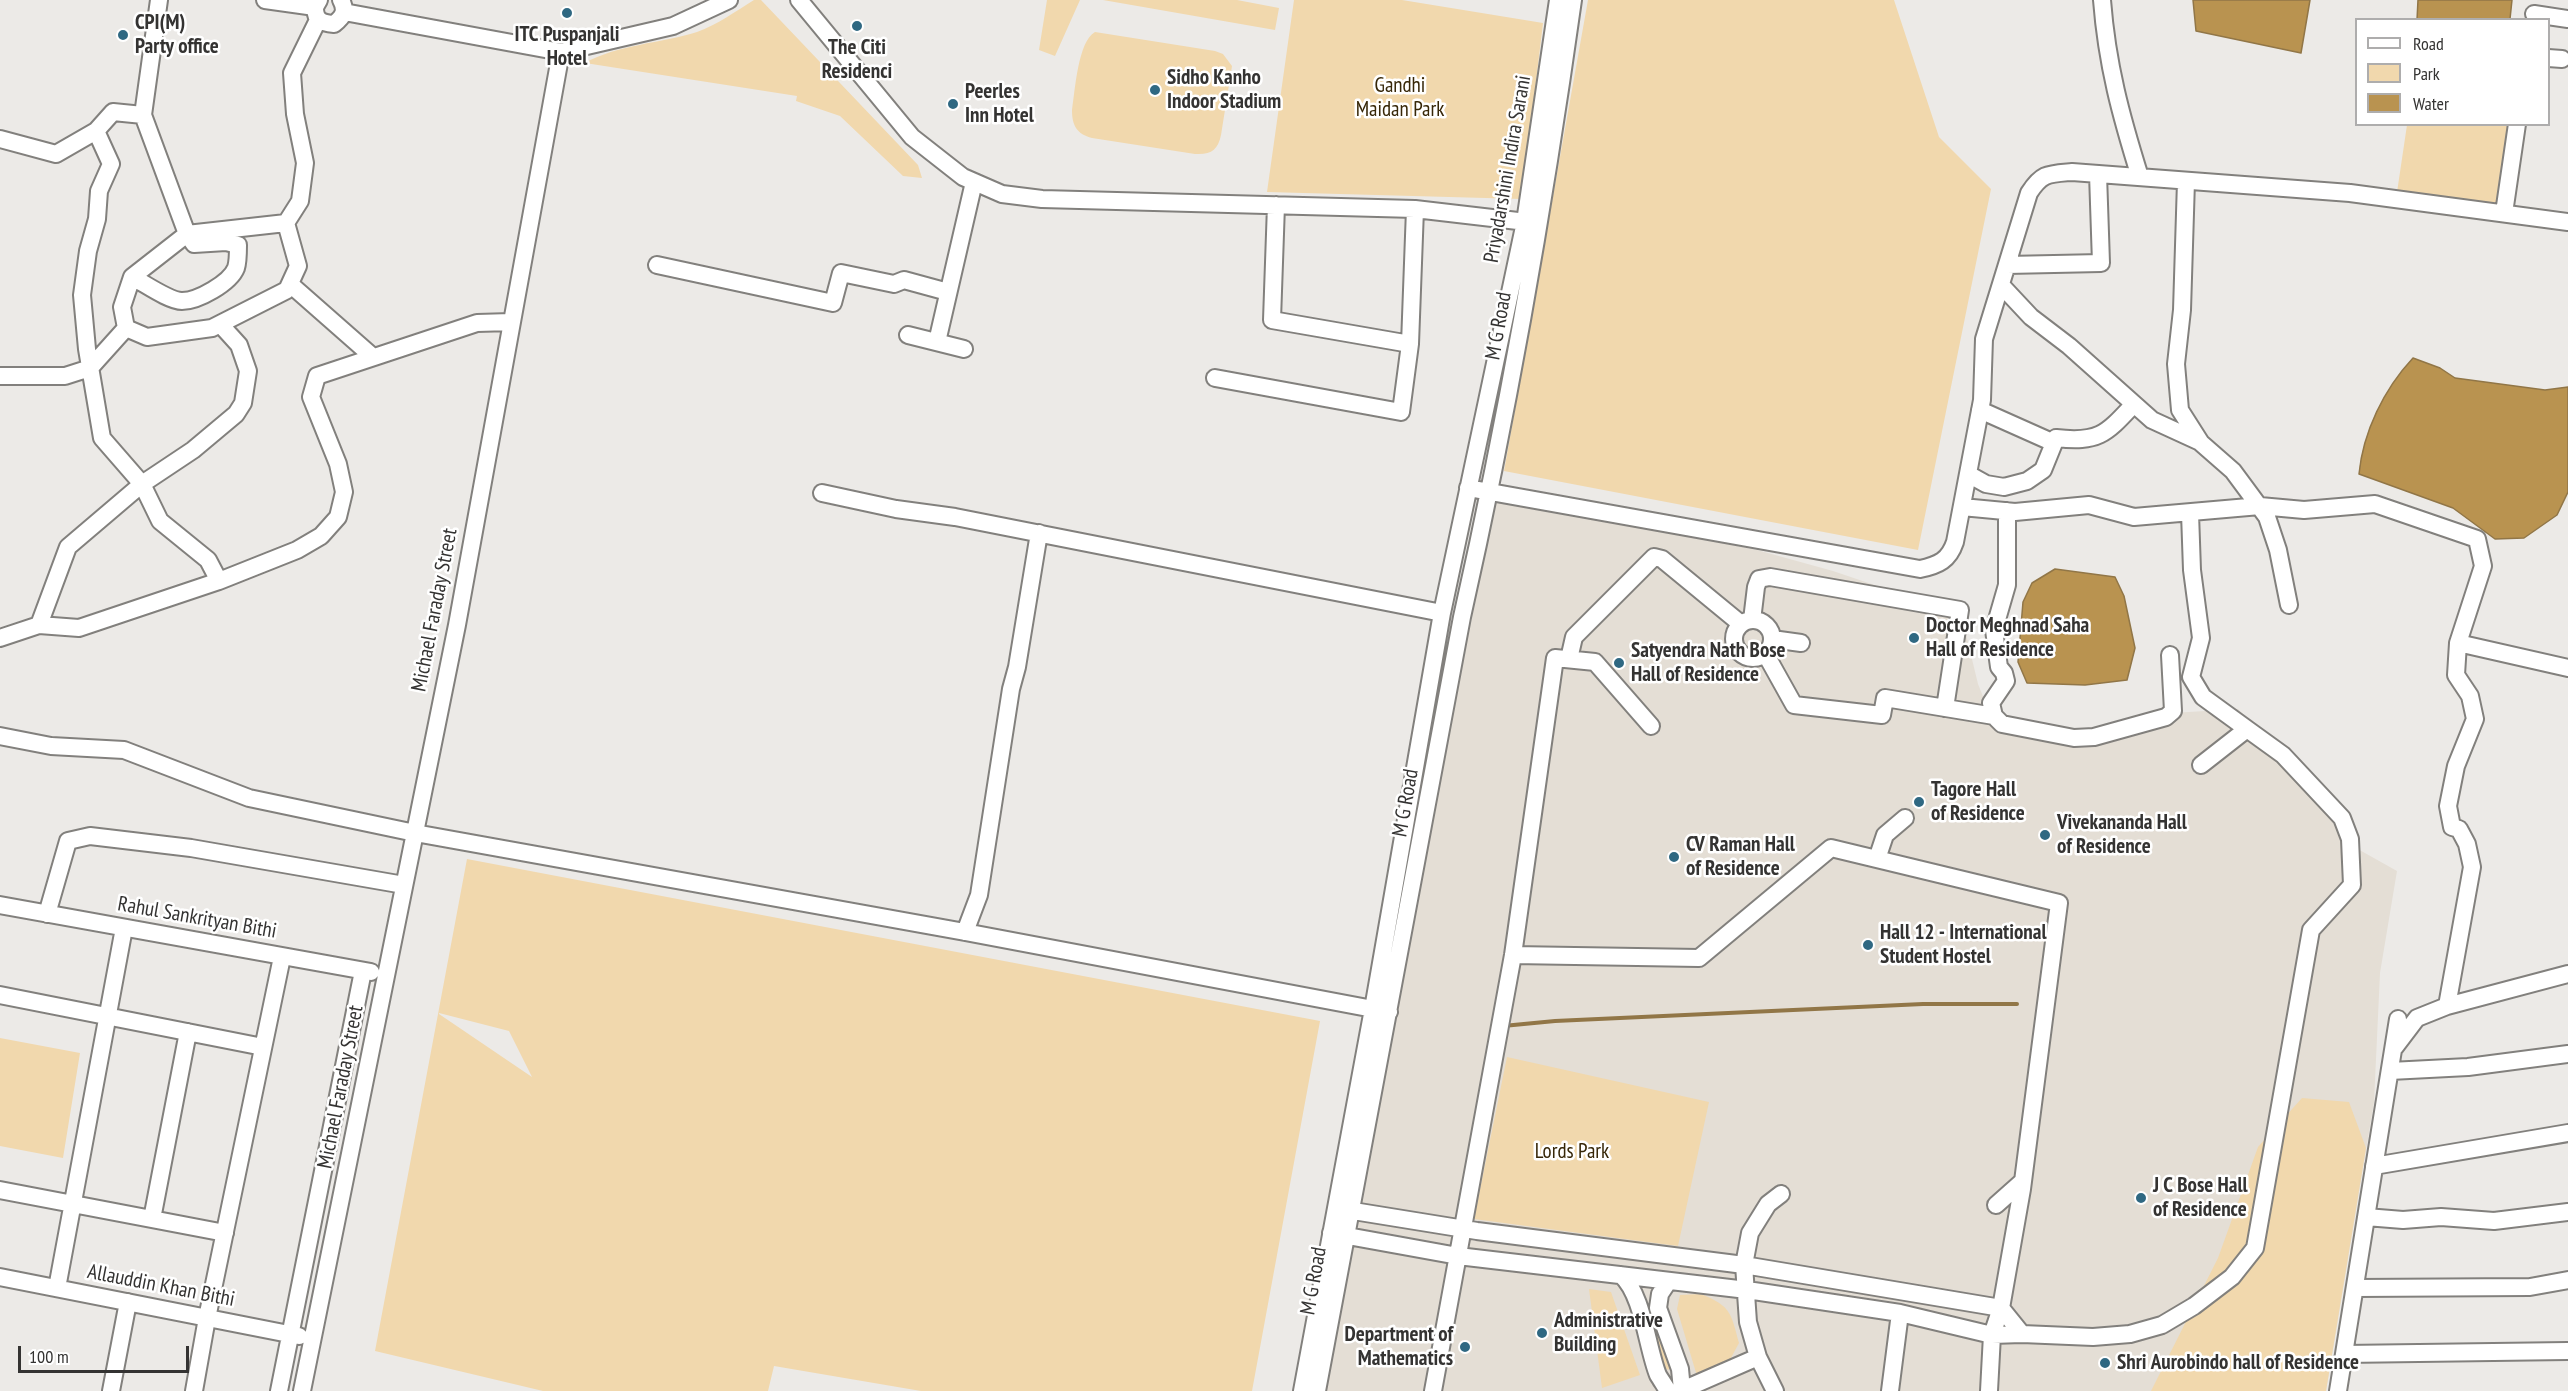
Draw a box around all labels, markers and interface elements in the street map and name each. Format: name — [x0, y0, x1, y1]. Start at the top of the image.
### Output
marker: ITC Puspanjali Hotel — [560, 6, 574, 20]
place label: CPI(M) Party office — [135, 10, 219, 60]
legend — [2355, 18, 2550, 126]
marker: The Citi Residenci — [850, 19, 864, 33]
place label: ITC Puspanjali Hotel — [514, 22, 620, 72]
marker: CPI(M) Party office — [116, 28, 130, 42]
text: Road — [2413, 32, 2444, 55]
place label: The Citi Residenci — [822, 35, 892, 85]
text: Park — [2413, 62, 2440, 85]
place label: Sidho Kanho Indoor Stadium — [1167, 65, 1281, 115]
park label: Gandhi Maidan Park — [1356, 73, 1444, 123]
street label: Priyadarshini Indira Sarani — [1479, 73, 1537, 265]
place label: Peerles Inn Hotel — [965, 79, 1034, 129]
marker: Sidho Kanho Indoor Stadium — [1148, 83, 1162, 97]
text: Water — [2413, 92, 2449, 115]
marker: Peerles Inn Hotel — [946, 97, 960, 111]
street label: M G Road — [1481, 290, 1517, 362]
street label: Michael Faraday Street — [407, 526, 463, 694]
place label: Doctor Meghnad Saha Hall of Residence — [1926, 613, 2089, 663]
marker: Doctor Meghnad Saha Hall of Residence — [1907, 631, 1921, 645]
place label: Satyendra Nath Bose Hall of Residence — [1631, 638, 1786, 688]
marker: Satyendra Nath Bose Hall of Residence — [1612, 656, 1626, 670]
street label: M G Road — [1388, 767, 1424, 839]
place label: Tagore Hall of Residence — [1931, 777, 2025, 827]
marker: Tagore Hall of Residence — [1912, 795, 1926, 809]
place label: Vivekananda Hall of Residence — [2057, 810, 2187, 860]
marker: Vivekananda Hall of Residence — [2038, 828, 2052, 842]
place label: CV Raman Hall of Residence — [1686, 832, 1795, 882]
marker: CV Raman Hall of Residence — [1667, 850, 1681, 864]
street label: Rahul Sankrityan Bithi — [116, 892, 278, 944]
place label: Hall 12 - International Student Hostel — [1880, 920, 2046, 970]
marker: Hall 12 - International Student Hostel — [1861, 938, 1875, 952]
street label: Michael Faraday Street — [313, 1003, 369, 1171]
park label: Lords Park — [1535, 1139, 1609, 1165]
place label: J C Bose Hall of Residence — [2153, 1173, 2248, 1223]
marker: J C Bose Hall of Residence — [2134, 1191, 2148, 1205]
street label: M G Road — [1296, 1245, 1332, 1317]
street label: Allauddin Khan Bithi — [85, 1259, 237, 1313]
place label: Administrative Building — [1554, 1308, 1663, 1358]
place label: Department of Mathematics — [1344, 1322, 1453, 1372]
marker: Administrative Building — [1535, 1326, 1549, 1340]
scale bar — [21, 1334, 192, 1372]
marker: Department of Mathematics — [1458, 1340, 1472, 1354]
text: 100 m — [29, 1345, 69, 1368]
place label: Shri Aurobindo hall of Residence — [2117, 1350, 2359, 1376]
marker: Shri Aurobindo hall of Residence — [2098, 1356, 2112, 1370]

